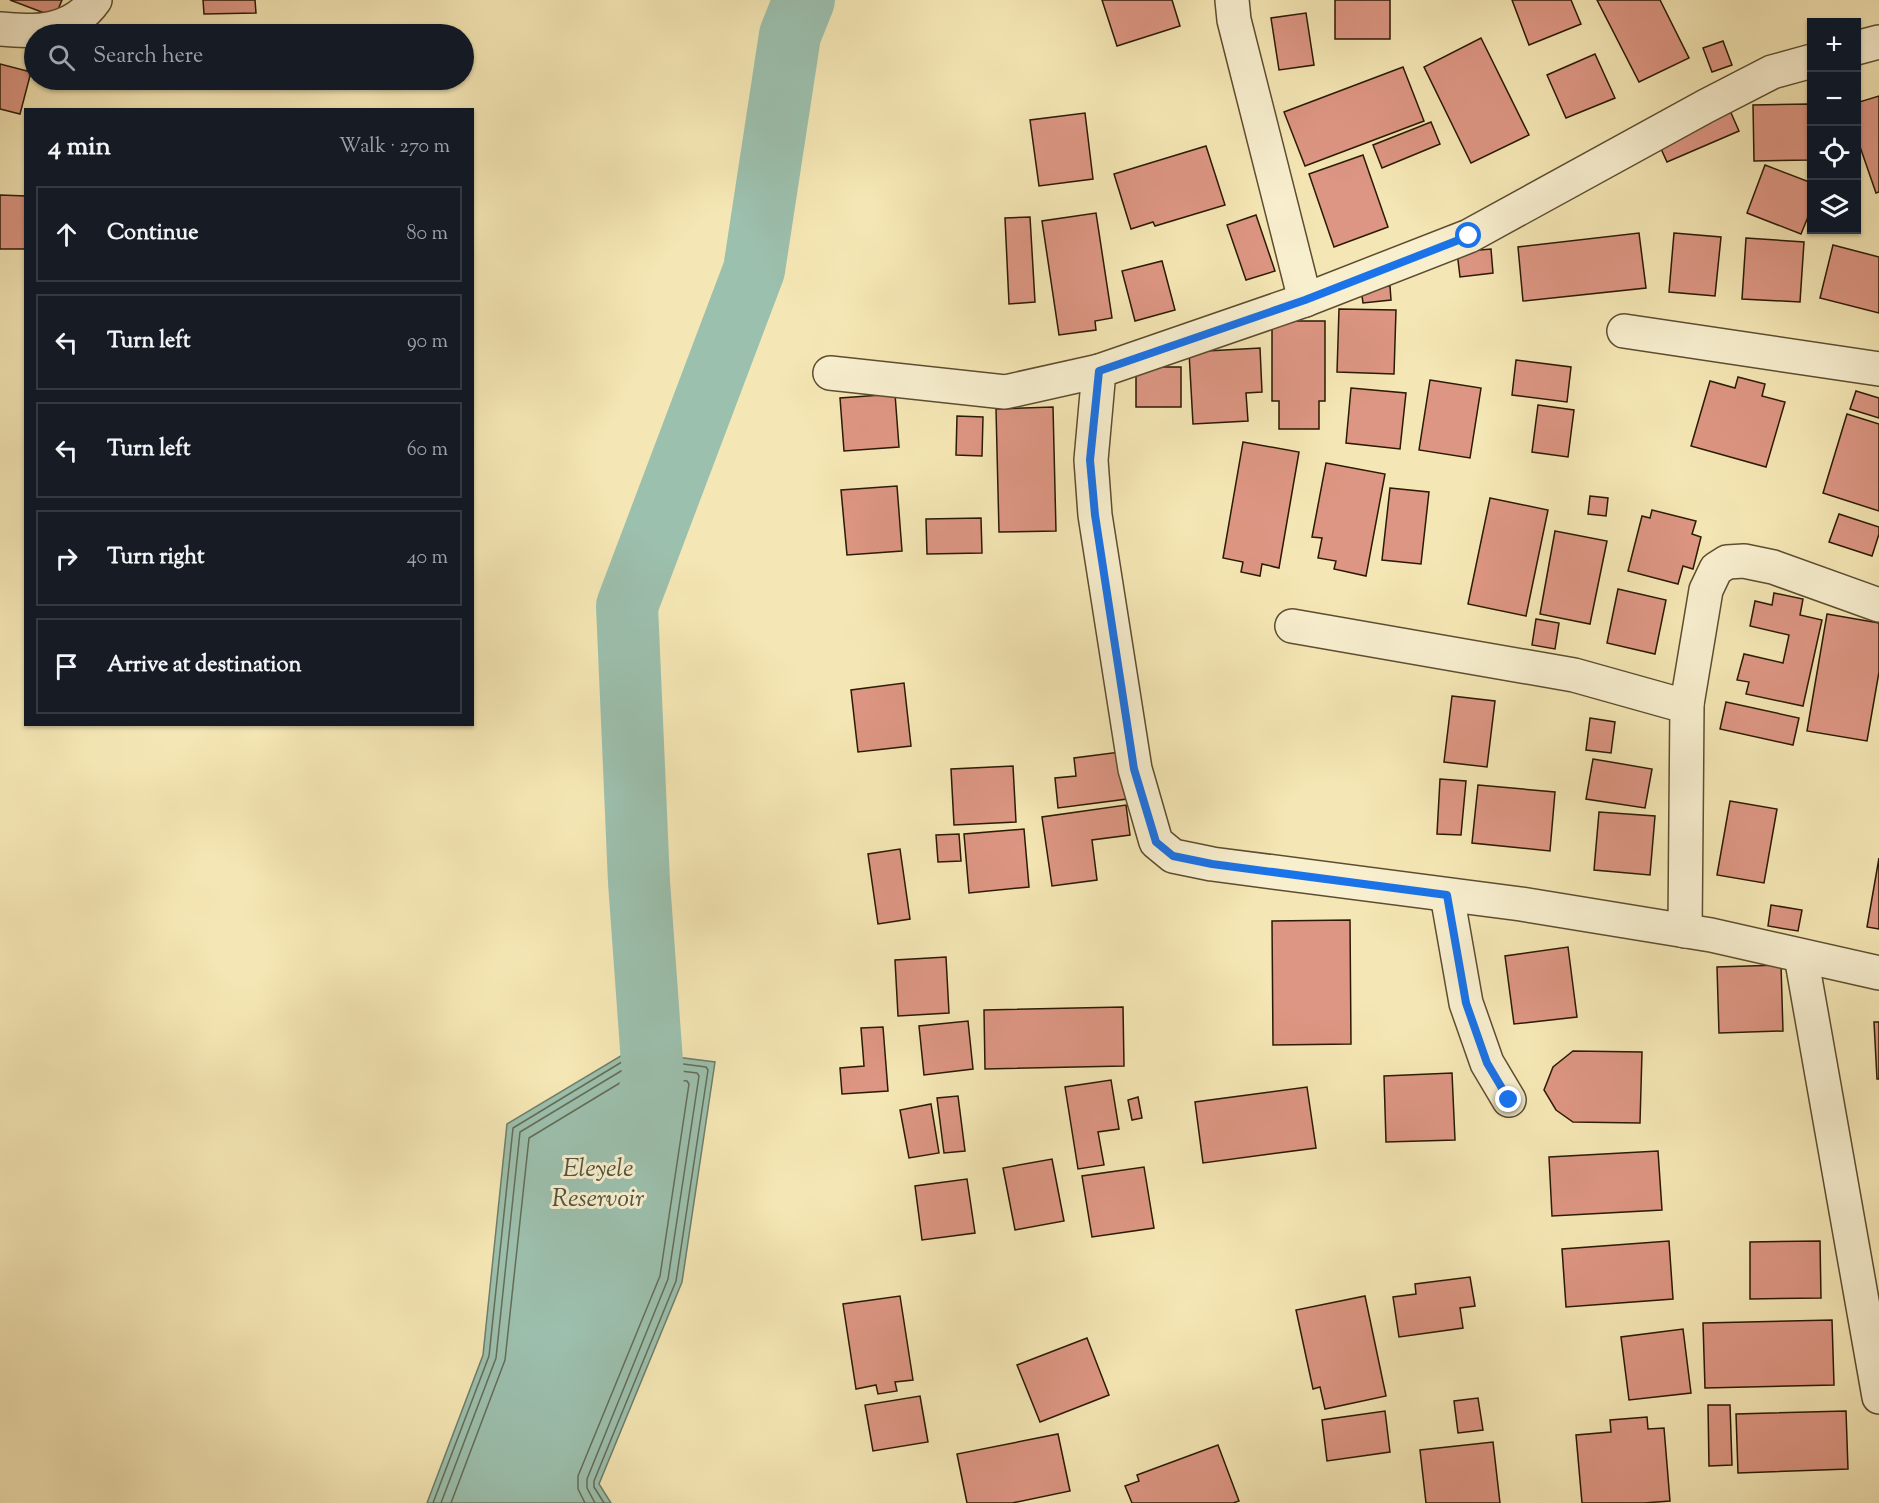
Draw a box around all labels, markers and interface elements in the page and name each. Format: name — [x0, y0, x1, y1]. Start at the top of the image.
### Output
map controls — [1807, 18, 1861, 234]
button: + — [1807, 18, 1861, 72]
search box — [24, 24, 474, 90]
icon: search — [45, 41, 78, 74]
text: Search here — [93, 41, 203, 73]
button: − — [1807, 72, 1861, 126]
button: locate — [1807, 126, 1861, 180]
text: 4 min — [48, 129, 111, 166]
text: Walk · 270 m — [339, 133, 450, 162]
button: layers — [1807, 180, 1861, 234]
icon: ahead — [50, 218, 83, 251]
text: Continue — [107, 218, 198, 250]
text: 80 m — [407, 220, 448, 249]
route start — [1455, 222, 1481, 248]
icon: left — [50, 326, 83, 359]
text: Turn left — [107, 326, 190, 358]
text: 90 m — [407, 328, 448, 357]
icon: left — [50, 434, 83, 467]
text: Turn left — [107, 434, 190, 466]
text: 60 m — [407, 436, 448, 465]
icon: right — [50, 542, 83, 575]
text: Turn right — [107, 542, 204, 574]
text: 40 m — [407, 544, 448, 573]
icon: arrive — [50, 650, 83, 683]
text: Arrive at destination — [107, 650, 302, 682]
route end — [1495, 1086, 1521, 1112]
water label: Eleyele Reservoir — [552, 1151, 644, 1218]

